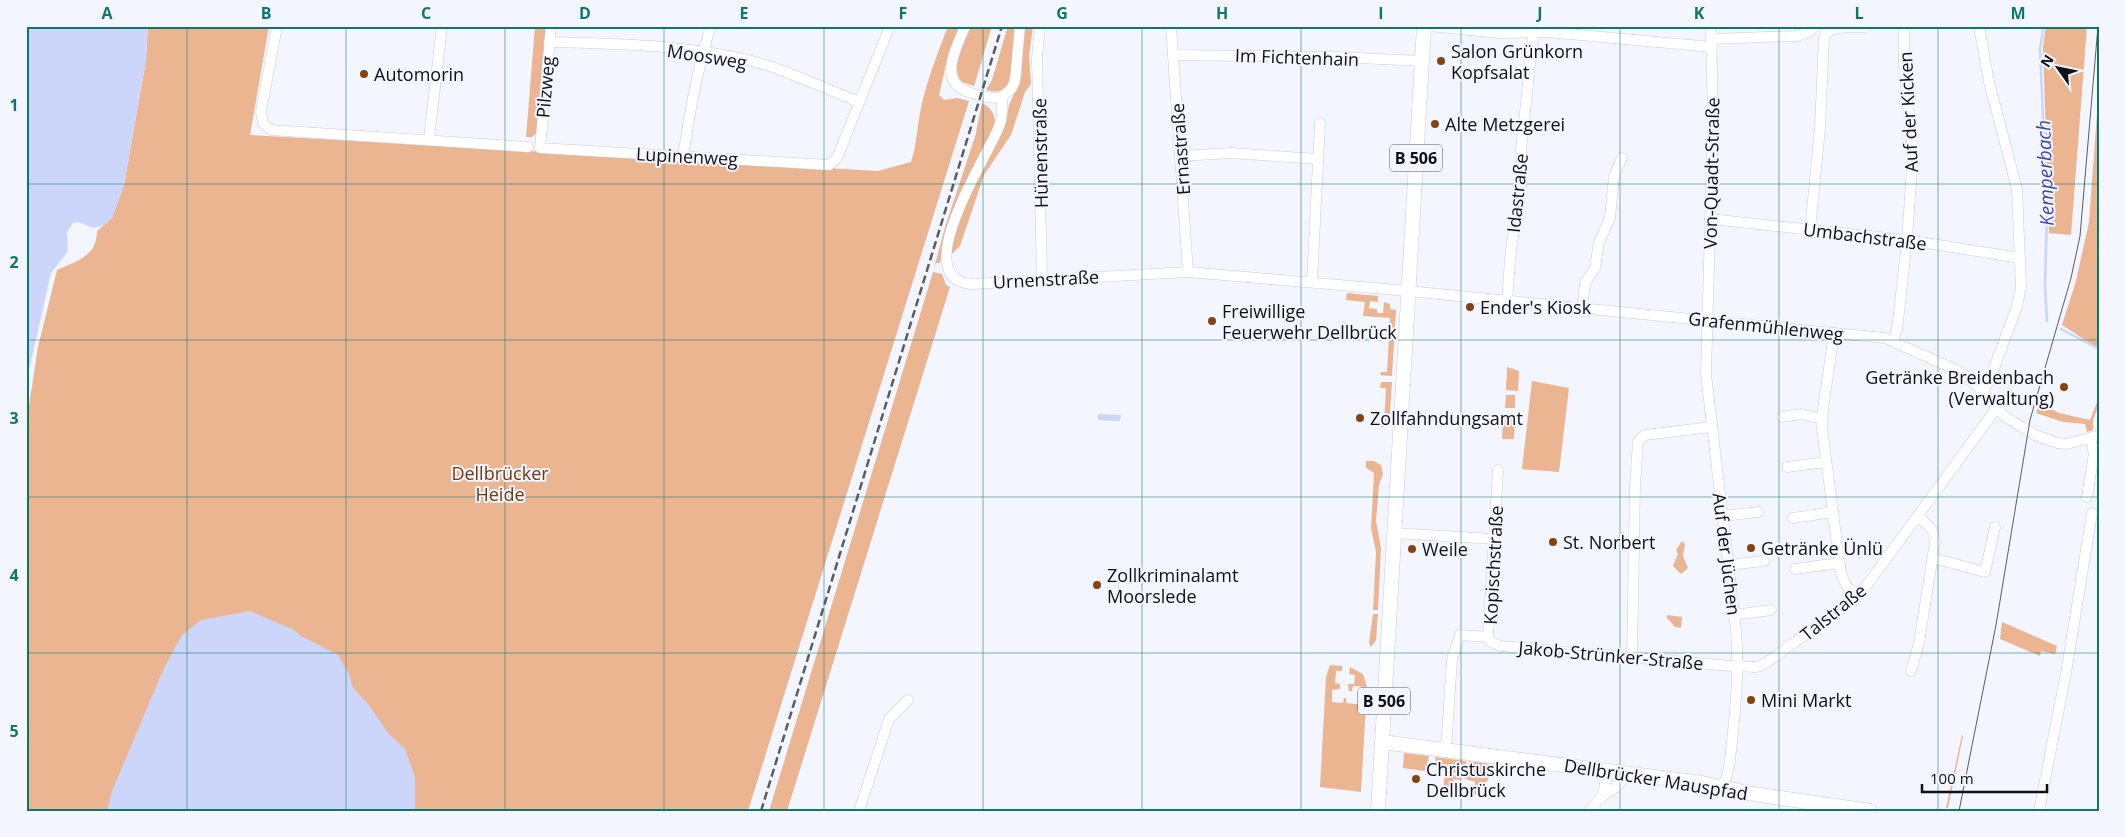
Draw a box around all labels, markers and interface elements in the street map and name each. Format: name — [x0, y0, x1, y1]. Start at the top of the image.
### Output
text: A — [101, 2, 113, 24]
text: B — [261, 2, 271, 24]
text: C — [421, 2, 431, 24]
text: D — [579, 2, 591, 24]
text: E — [740, 2, 749, 24]
text: F — [899, 2, 907, 24]
text: G — [1056, 2, 1068, 24]
text: H — [1216, 2, 1228, 24]
text: I — [1378, 2, 1384, 24]
text: J — [1535, 2, 1543, 24]
text: K — [1694, 2, 1705, 24]
text: L — [1854, 2, 1864, 24]
text: M — [2010, 2, 2026, 24]
street label: Moosweg — [665, 38, 749, 74]
place label: Salon Grünkorn Kopfsalat — [1451, 39, 1583, 84]
north arrow — [2032, 42, 2082, 92]
street label: Im Fichtenhain — [1235, 43, 1359, 71]
street label: Auf der Kicken — [1893, 51, 1923, 173]
text: N — [2036, 51, 2058, 71]
street label: Pilzweg — [530, 55, 560, 119]
marker: Salon Grünkorn Kopfsalat — [1435, 55, 1447, 67]
place label: Automorin — [374, 62, 464, 86]
marker: Automorin — [358, 68, 370, 80]
text: 1 — [9, 94, 19, 116]
street label: Von-Quadt-Straße — [1698, 97, 1724, 249]
street label: Hünenstraße — [1027, 98, 1053, 208]
street label: Ernastraße — [1165, 102, 1195, 196]
place label: Alte Metzgerei — [1445, 112, 1565, 136]
marker: Alte Metzgerei — [1429, 118, 1441, 130]
water label: Kemperbach — [2030, 120, 2060, 226]
street label: Lupinenweg — [635, 141, 739, 171]
road number: B 506 — [1390, 144, 1442, 172]
street label: Idastraße — [1501, 152, 1533, 234]
street label: Umbachstraße — [1802, 217, 1928, 255]
text: 2 — [9, 251, 19, 273]
street label: Urnenstraße — [992, 264, 1100, 294]
place label: Ender's Kiosk — [1480, 295, 1592, 319]
place label: Freiwillige Feuerwehr Dellbrück — [1222, 299, 1397, 344]
marker: Ender's Kiosk — [1464, 301, 1476, 313]
street label: Grafenmühlenweg — [1687, 306, 1845, 346]
marker: Freiwillige Feuerwehr Dellbrück — [1206, 315, 1218, 327]
place label: Getränke Breidenbach (Verwaltung) — [1865, 365, 2054, 410]
marker: Getränke Breidenbach (Verwaltung) — [2058, 381, 2070, 393]
place label: Zollfahndungsamt — [1370, 406, 1523, 430]
text: 3 — [9, 407, 19, 429]
marker: Zollfahndungsamt — [1354, 412, 1366, 424]
park label: Dellbrücker Heide — [451, 461, 549, 506]
street label: Auf der Jüchen — [1708, 491, 1746, 617]
street label: Kopischstraße — [1478, 505, 1508, 625]
place label: St. Norbert — [1563, 530, 1655, 554]
marker: St. Norbert — [1547, 536, 1559, 548]
place label: Getränke Ünlü — [1761, 536, 1883, 560]
place label: Weile — [1422, 537, 1468, 561]
marker: Getränke Ünlü — [1745, 542, 1757, 554]
marker: Weile — [1406, 543, 1418, 555]
place label: Zollkriminalamt Moorslede — [1107, 563, 1238, 608]
text: 4 — [9, 564, 19, 586]
street label: Talstraße — [1795, 578, 1871, 646]
marker: Zollkriminalamt Moorslede — [1091, 579, 1103, 591]
street label: Jakob-Strünker-Straße — [1516, 635, 1704, 675]
road number: B 506 — [1358, 688, 1410, 714]
place label: Mini Markt — [1761, 688, 1851, 712]
marker: Mini Markt — [1745, 694, 1757, 706]
text: 5 — [9, 720, 19, 742]
street label: Dellbrücker Mauspfad — [1562, 753, 1750, 805]
place label: Christuskirche Dellbrück — [1426, 757, 1546, 802]
scale bar — [1922, 762, 2048, 794]
text: 100 m — [1930, 768, 1974, 788]
marker: Christuskirche Dellbrück — [1410, 773, 1422, 785]

